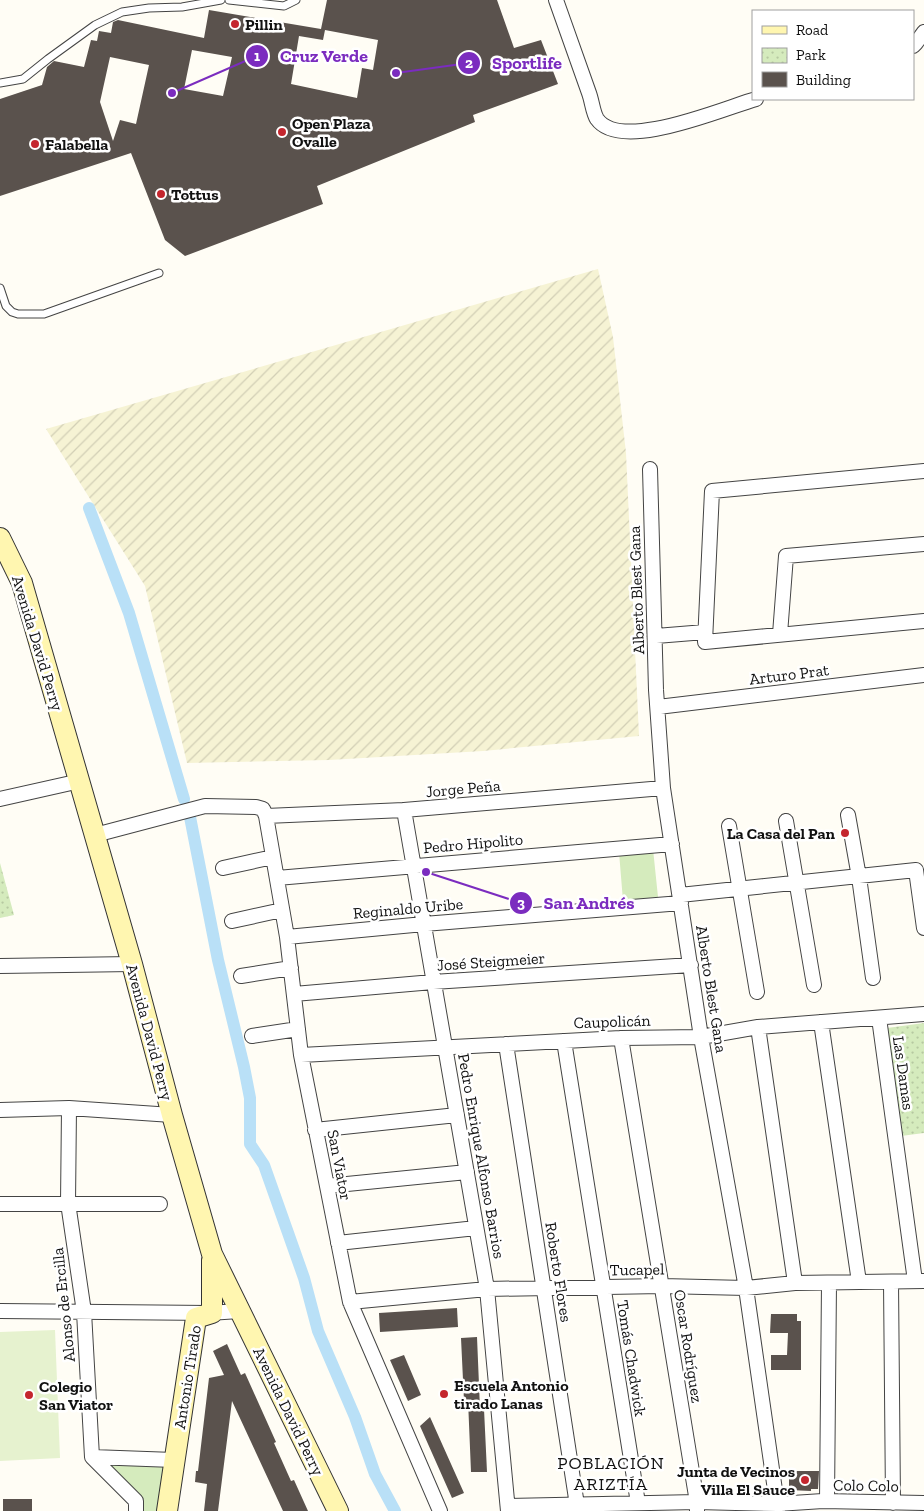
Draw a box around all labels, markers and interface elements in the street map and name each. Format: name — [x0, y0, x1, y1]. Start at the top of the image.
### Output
legend — [752, 10, 914, 100]
place label: Pillin — [245, 15, 283, 34]
marker: Pillin — [229, 18, 241, 30]
text: Road — [796, 21, 829, 39]
callout: Cruz Verde — [245, 39, 378, 72]
text: Cruz Verde — [280, 45, 368, 67]
text: Park — [796, 46, 826, 64]
text: 1 — [254, 47, 260, 65]
callout: Sportlife — [457, 47, 572, 80]
text: Sportlife — [492, 52, 562, 74]
text: 2 — [465, 54, 473, 72]
text: Building — [796, 71, 851, 89]
place label: Open Plaza Ovalle — [292, 114, 371, 151]
marker: Open Plaza Ovalle — [276, 126, 288, 138]
place label: Falabella — [45, 135, 108, 154]
marker: Falabella — [29, 138, 41, 150]
place label: Tottus — [171, 185, 219, 204]
marker: Tottus — [155, 188, 167, 200]
street label: Alberto Blest Gana — [625, 525, 648, 655]
street label: Avenida David Perry — [8, 573, 67, 714]
street label: Arturo Prat — [748, 660, 830, 689]
street label: Jorge Peña — [425, 776, 501, 801]
place label: La Casa del Pan — [727, 824, 836, 843]
marker: La Casa del Pan — [839, 827, 851, 839]
street label: Pedro Hipolito — [422, 830, 524, 857]
callout: San Andrés — [509, 886, 645, 919]
text: San Andrés — [544, 892, 634, 914]
street label: Reginaldo Uribe — [352, 894, 464, 923]
text: 3 — [517, 894, 525, 912]
street label: Alberto Blest Gana — [692, 924, 731, 1054]
street label: José Steigmeier — [436, 948, 546, 975]
street label: Avenida David Perry — [122, 962, 177, 1103]
street label: Caupolicán — [573, 1011, 652, 1032]
street label: Las Damas — [889, 1035, 918, 1111]
street label: Pedro Enrique Alfonso Barrios — [454, 1052, 509, 1260]
street label: San Viator — [323, 1128, 356, 1202]
street label: Roberto Flores — [541, 1221, 576, 1323]
street label: Alonso de Ercilla — [48, 1246, 79, 1363]
street label: Tucapel — [610, 1260, 664, 1279]
street label: Oscar Rodríguez — [670, 1288, 707, 1404]
street label: Tomás Chadwick — [613, 1299, 650, 1418]
street label: Antonio Tirado — [170, 1324, 205, 1430]
street label: Avenida David Perry — [249, 1344, 328, 1479]
place label: Escuela Antonio tirado Lanas — [454, 1376, 569, 1413]
place label: Colegio San Viator — [39, 1377, 113, 1414]
marker: Escuela Antonio tirado Lanas — [438, 1388, 450, 1400]
marker: Colegio San Viator — [23, 1389, 35, 1401]
district label: POBLACIÓN ARIZTÍA — [557, 1452, 665, 1495]
place label: Junta de Vecinos Villa El Sauce — [677, 1462, 795, 1499]
marker: Junta de Vecinos Villa El Sauce — [799, 1474, 811, 1486]
street label: Colo Colo — [833, 1475, 899, 1496]

